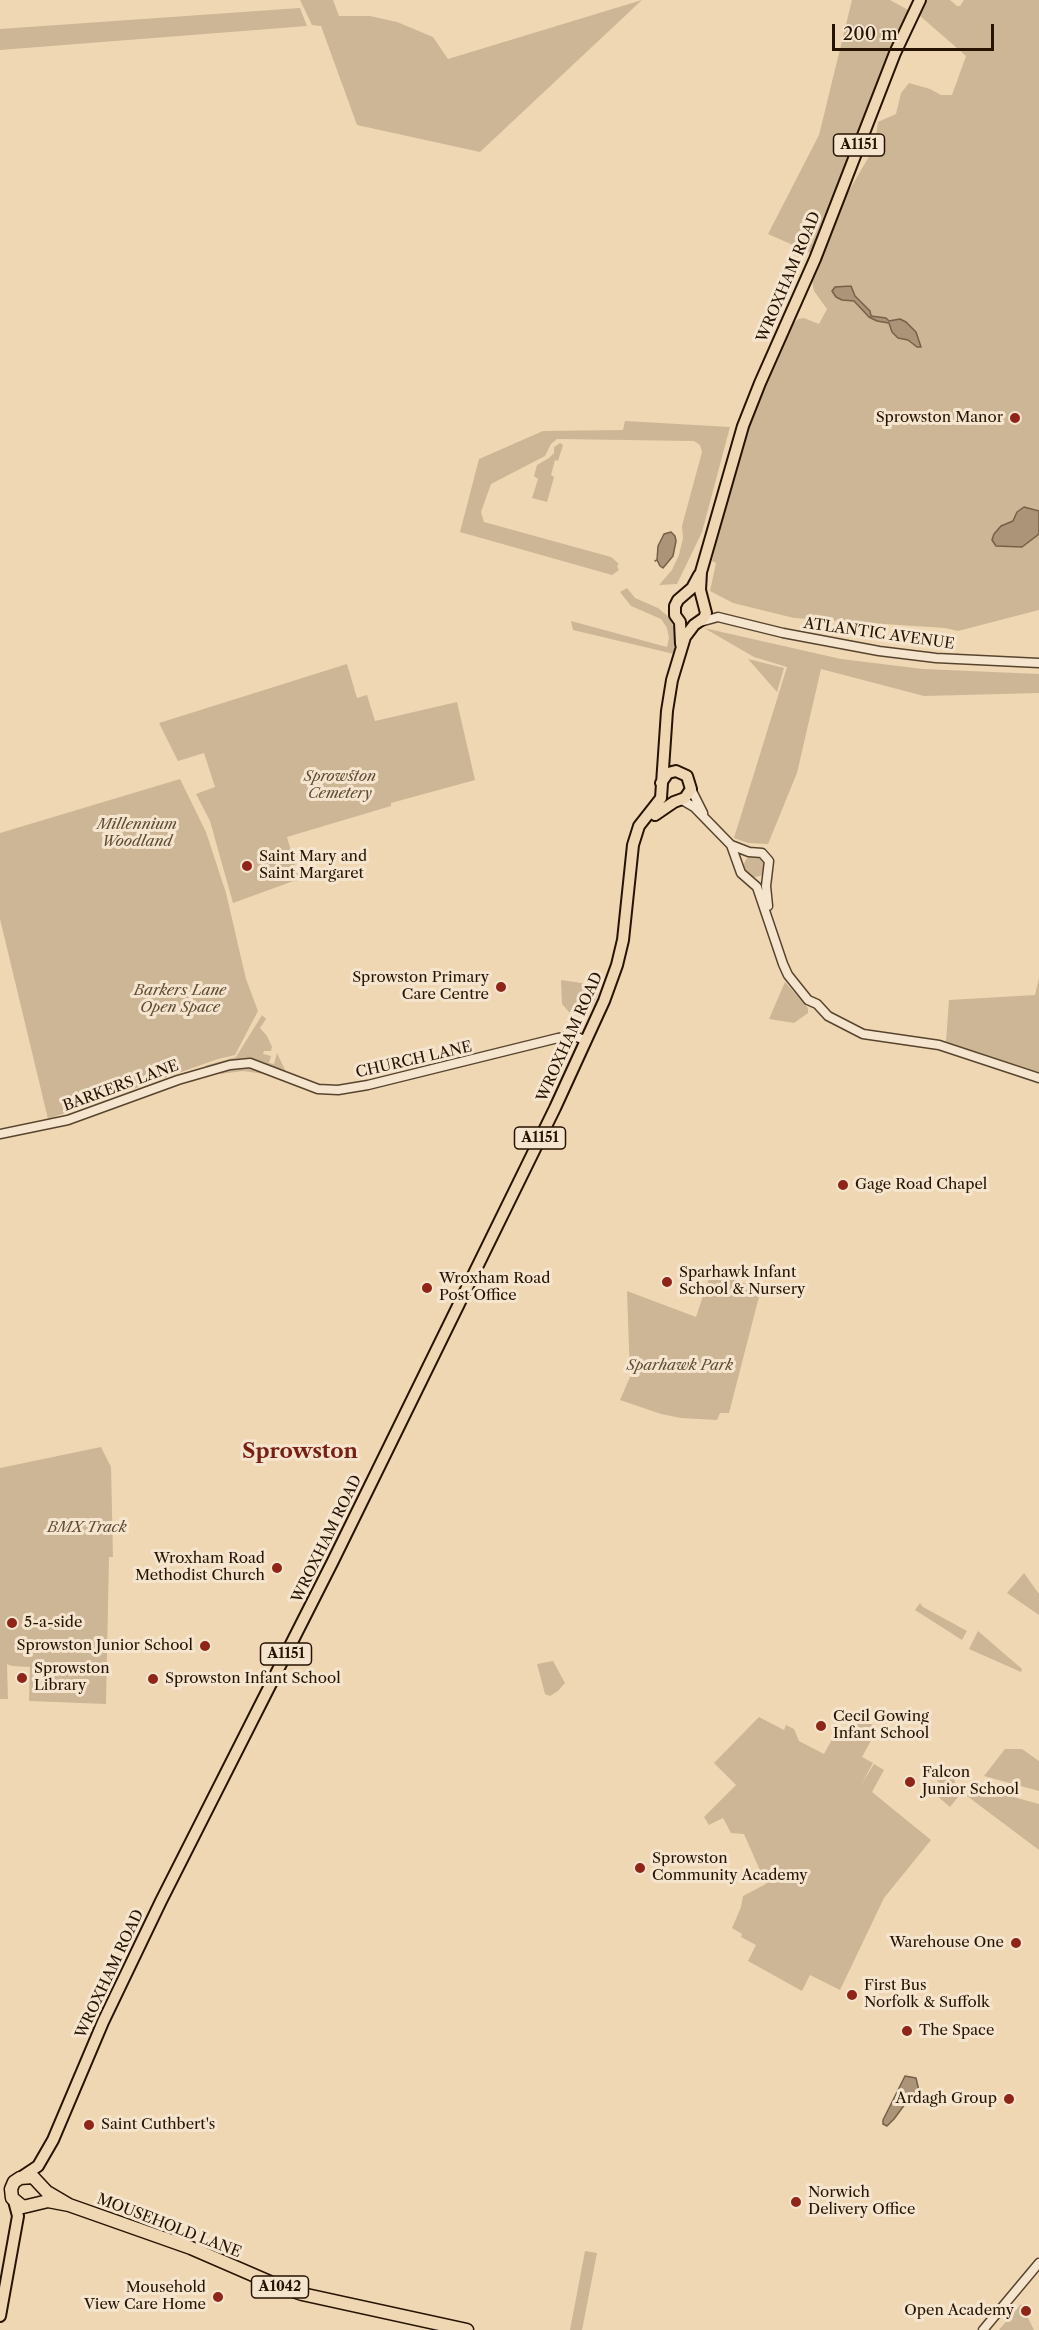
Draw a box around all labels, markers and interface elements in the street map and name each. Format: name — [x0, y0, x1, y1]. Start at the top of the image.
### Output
scale bar — [835, 12, 997, 50]
text: 200 m — [843, 23, 898, 45]
road number: A1151 — [834, 134, 884, 156]
street label: WROXHAM ROAD — [753, 209, 825, 345]
place label: Sprowston Manor — [876, 409, 1003, 427]
marker: Sprowston Manor — [1008, 411, 1022, 425]
street label: ATLANTIC AVENUE — [802, 614, 956, 654]
park label: Sprowston Cemetery — [304, 768, 376, 803]
park label: Millennium Woodland — [97, 816, 177, 851]
place label: Saint Mary and Saint Margaret — [259, 848, 367, 883]
marker: Saint Mary and Saint Margaret — [240, 859, 254, 873]
place label: Sprowston Primary Care Centre — [352, 969, 489, 1004]
street label: WROXHAM ROAD — [533, 969, 607, 1105]
marker: Sprowston Primary Care Centre — [494, 980, 508, 994]
park label: Barkers Lane Open Space — [134, 982, 226, 1017]
street label: CHURCH LANE — [354, 1038, 474, 1082]
street label: BARKERS LANE — [61, 1057, 181, 1115]
road number: A1151 — [514, 1127, 566, 1149]
place label: Gage Road Chapel — [855, 1176, 987, 1194]
marker: Gage Road Chapel — [836, 1178, 850, 1192]
place label: Sparhawk Infant School & Nursery — [679, 1264, 805, 1299]
place label: Wroxham Road Post Office — [439, 1270, 550, 1305]
marker: Sparhawk Infant School & Nursery — [660, 1275, 674, 1289]
marker: Wroxham Road Post Office — [420, 1281, 434, 1295]
park label: Sparhawk Park — [627, 1357, 733, 1375]
district label: Sprowston — [242, 1439, 358, 1465]
street label: WROXHAM ROAD — [288, 1472, 366, 1606]
park label: BMX Track — [47, 1519, 127, 1537]
place label: Wroxham Road Methodist Church — [135, 1550, 265, 1585]
marker: Wroxham Road Methodist Church — [270, 1561, 284, 1575]
place label: 5-a-side — [24, 1614, 82, 1632]
marker: 5-a-side — [5, 1616, 19, 1630]
place label: Sprowston Junior School — [17, 1637, 193, 1655]
marker: Sprowston Junior School — [198, 1639, 212, 1653]
road number: A1151 — [260, 1643, 312, 1665]
place label: Sprowston Library — [34, 1660, 110, 1695]
place label: Sprowston Infant School — [165, 1670, 341, 1688]
marker: Sprowston Library — [15, 1671, 29, 1685]
marker: Sprowston Infant School — [146, 1672, 160, 1686]
place label: Cecil Gowing Infant School — [833, 1708, 929, 1743]
marker: Cecil Gowing Infant School — [814, 1719, 828, 1733]
place label: Falcon Junior School — [922, 1764, 1019, 1799]
marker: Falcon Junior School — [903, 1775, 917, 1789]
place label: Sprowston Community Academy — [652, 1850, 808, 1885]
marker: Sprowston Community Academy — [633, 1861, 647, 1875]
street label: WROXHAM ROAD — [72, 1907, 148, 2041]
place label: Warehouse One — [889, 1934, 1004, 1952]
marker: Warehouse One — [1009, 1936, 1023, 1950]
place label: First Bus Norfolk & Suffolk — [864, 1977, 990, 2012]
marker: First Bus Norfolk & Suffolk — [845, 1988, 859, 2002]
place label: The Space — [919, 2022, 994, 2040]
marker: The Space — [900, 2024, 914, 2038]
place label: Ardagh Group — [896, 2090, 997, 2108]
marker: Ardagh Group — [1002, 2092, 1016, 2106]
place label: Saint Cuthbert's — [101, 2116, 215, 2134]
marker: Saint Cuthbert's — [82, 2118, 96, 2132]
place label: Norwich Delivery Office — [808, 2184, 915, 2219]
street label: MOUSEHOLD LANE — [94, 2190, 244, 2262]
marker: Norwich Delivery Office — [789, 2195, 803, 2209]
road number: A1042 — [252, 2276, 308, 2298]
place label: Mousehold View Care Home — [84, 2279, 206, 2314]
marker: Mousehold View Care Home — [211, 2290, 225, 2304]
place label: Open Academy — [904, 2302, 1014, 2320]
marker: Open Academy — [1019, 2304, 1033, 2318]

